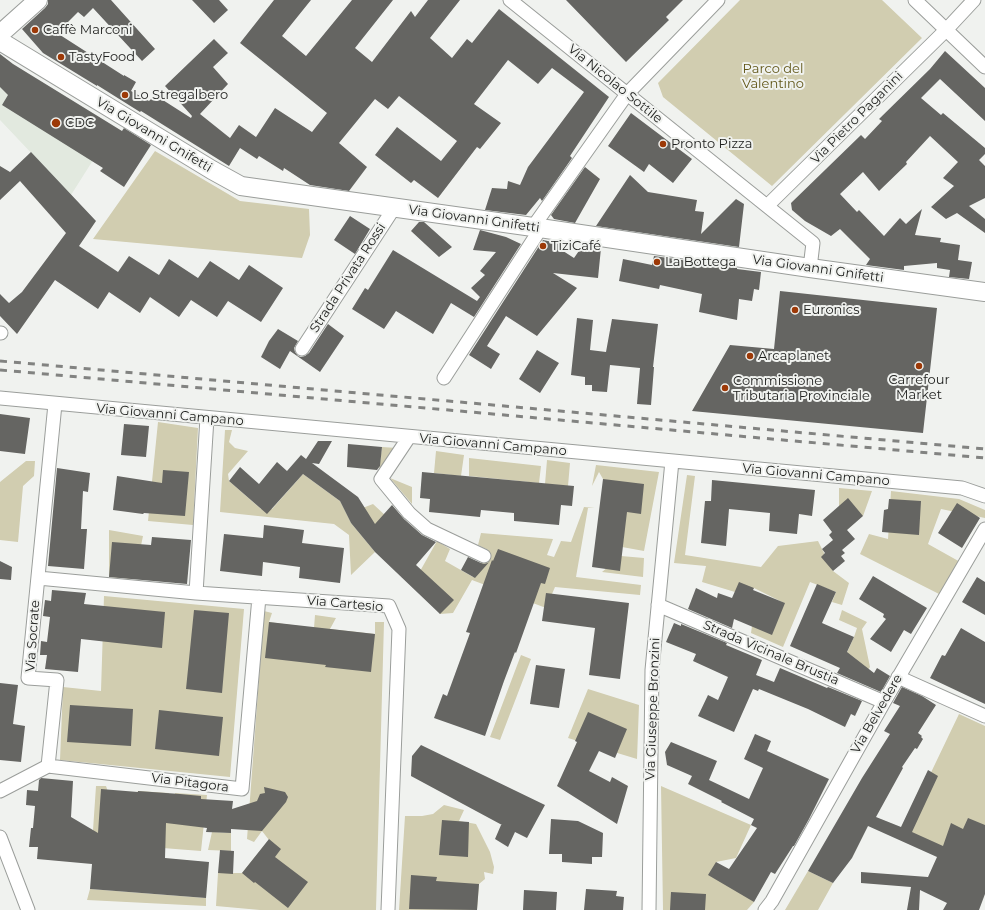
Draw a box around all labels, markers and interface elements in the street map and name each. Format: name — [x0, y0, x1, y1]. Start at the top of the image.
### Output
place label: Caffè Marconi — [43, 22, 133, 38]
marker: Caffè Marconi — [30, 25, 40, 35]
street label: Via Nicolao Sottile — [565, 41, 665, 127]
place label: TastyFood — [69, 49, 135, 65]
marker: TastyFood — [56, 52, 66, 62]
park label: Parco del Valentino — [742, 61, 804, 92]
street label: Via Pietro Paganini — [808, 69, 906, 167]
place label: Lo Stregalbero — [133, 87, 228, 103]
marker: Lo Stregalbero — [120, 90, 130, 100]
street label: Via Giovanni Gnifetti — [93, 94, 215, 176]
place label: CDC — [65, 115, 94, 131]
marker: CDC — [50, 117, 62, 129]
place label: Pronto Pizza — [671, 136, 752, 152]
marker: Pronto Pizza — [658, 139, 668, 149]
street label: Via Giovanni Gnifetti — [407, 202, 541, 236]
street label: Strada Privata Rossi — [307, 220, 389, 336]
place label: TiziCafé — [551, 238, 601, 254]
marker: TiziCafé — [538, 241, 548, 251]
street label: Via Giovanni Gnifetti — [751, 252, 885, 286]
place label: La Bottega — [665, 254, 736, 270]
marker: La Bottega — [652, 257, 662, 267]
place label: Euronics — [803, 302, 859, 318]
marker: Euronics — [790, 305, 800, 315]
place label: Arcaplanet — [758, 348, 829, 364]
marker: Arcaplanet — [745, 351, 755, 361]
marker: Carrefour Market — [914, 361, 924, 371]
place label: Carrefour Market — [888, 372, 950, 403]
place label: Commissione Tributaria Provinciale — [733, 373, 870, 404]
marker: Commissione Tributaria Provinciale — [720, 383, 730, 393]
street label: Via Giovanni Campano — [96, 401, 244, 429]
street label: Via Giovanni Campano — [419, 431, 567, 459]
street label: Via Giovanni Campano — [742, 461, 890, 489]
street label: Via Cartesio — [306, 593, 384, 615]
street label: Via Socrate — [23, 599, 43, 673]
street label: Strada Vicinale Brustia — [701, 617, 841, 689]
street label: Via Giuseppe Bronzini — [643, 637, 663, 781]
street label: Via Belvedere — [848, 672, 906, 756]
street label: Via Pitagora — [150, 770, 230, 796]

